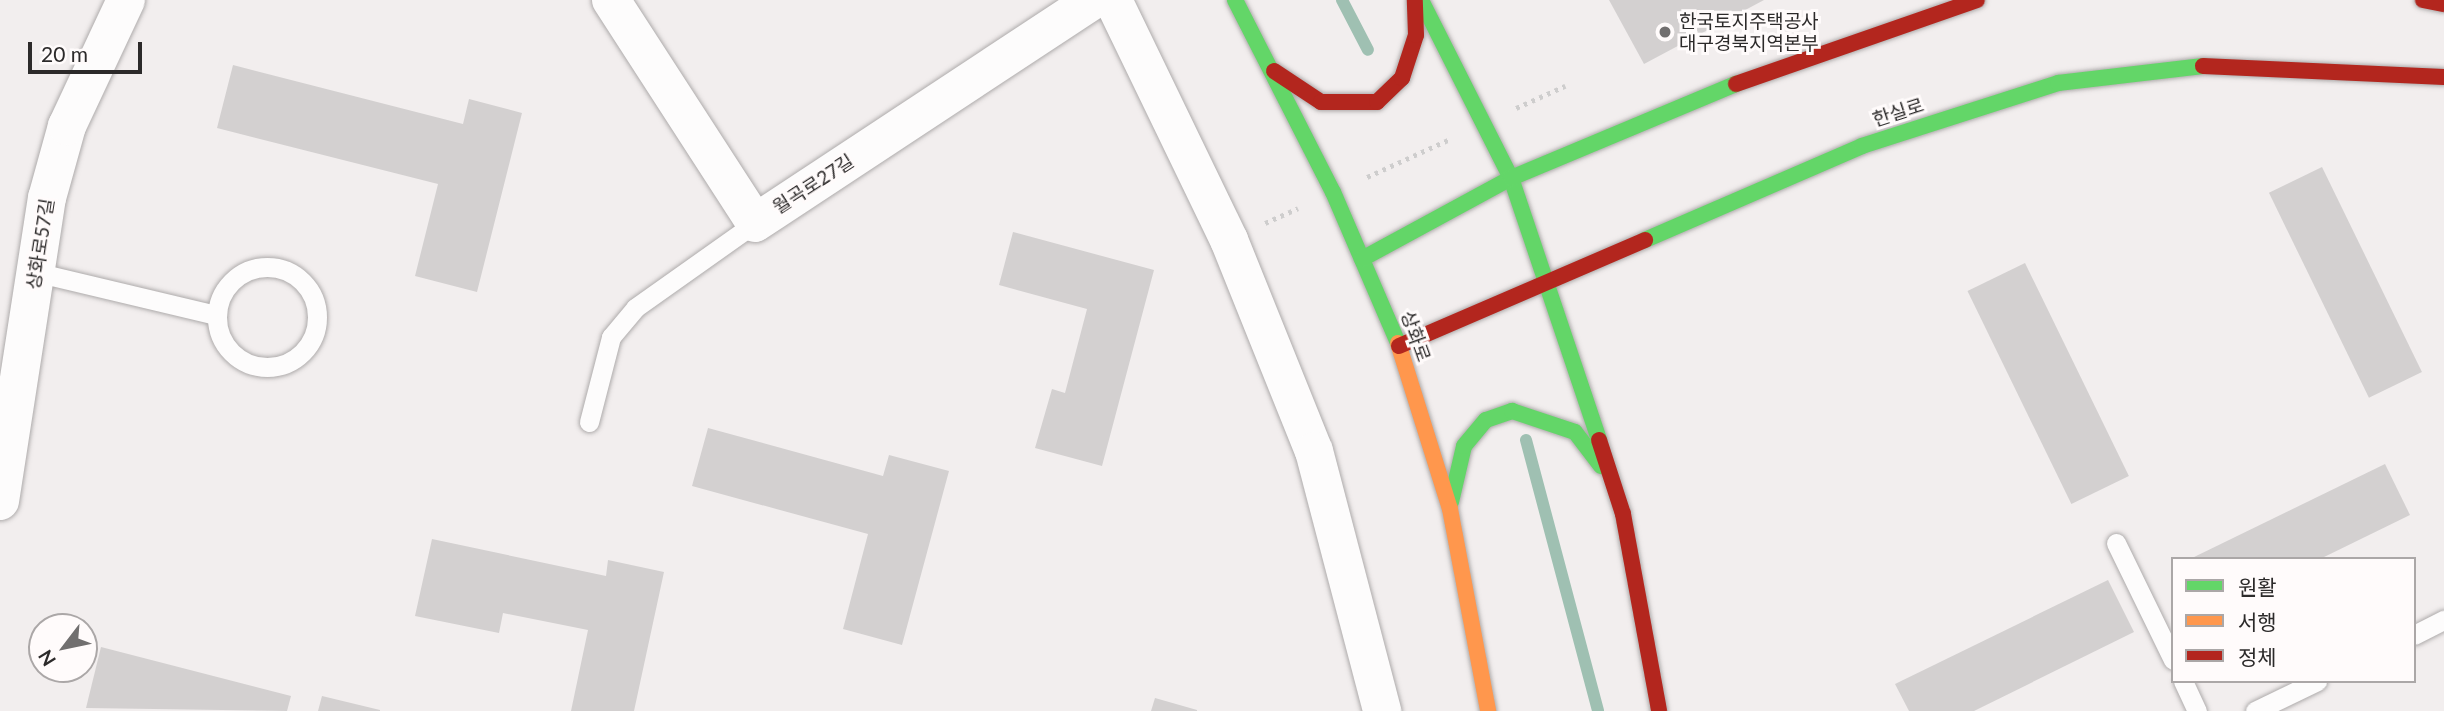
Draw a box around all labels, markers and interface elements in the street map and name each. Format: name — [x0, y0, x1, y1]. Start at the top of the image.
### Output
place label: 한국토지주택공사 대구경북지역본부 — [1679, 10, 1819, 54]
marker: 한국토지주택공사 대구경북지역본부 — [1657, 24, 1673, 40]
scale bar — [32, 28, 145, 72]
text: 20 m — [41, 41, 88, 66]
street label: 한실로 — [1870, 93, 1926, 131]
street label: 월곡로27길 — [768, 149, 858, 219]
street label: 상화로57길 — [22, 197, 58, 291]
street label: 상화로 — [1396, 307, 1436, 365]
legend — [2171, 557, 2416, 683]
text: 원활 — [2238, 574, 2277, 599]
text: 서행 — [2238, 609, 2277, 634]
north arrow — [28, 613, 98, 683]
text: 정체 — [2238, 644, 2277, 669]
text: N — [33, 646, 60, 671]

